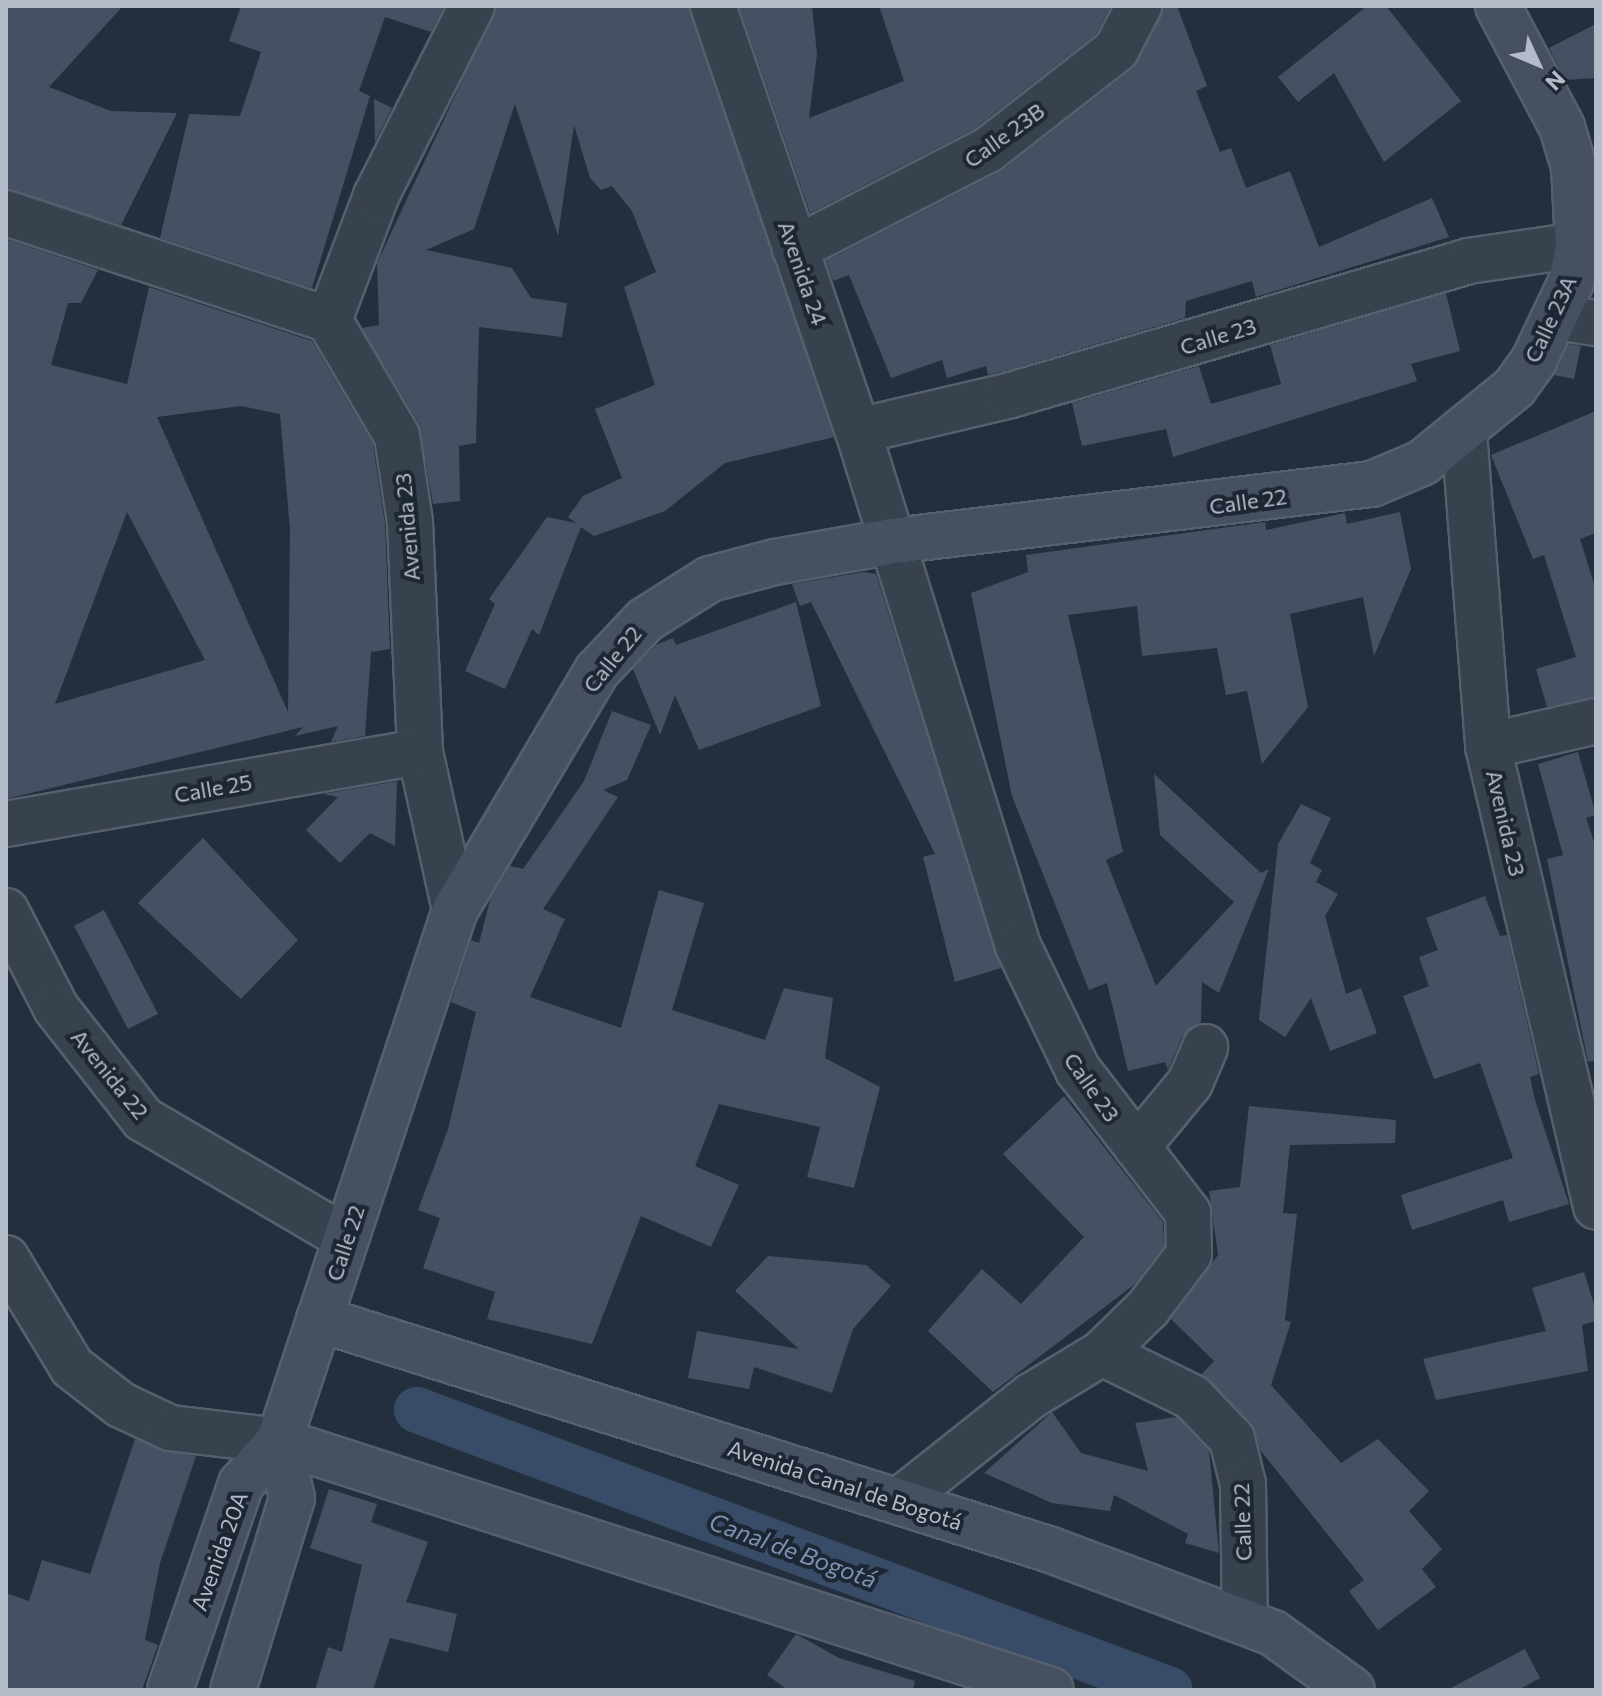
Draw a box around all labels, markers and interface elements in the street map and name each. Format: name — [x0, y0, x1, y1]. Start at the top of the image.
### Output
north arrow — [1498, 24, 1578, 104]
text: N — [1540, 66, 1571, 96]
street label: Calle 23B — [959, 97, 1049, 173]
street label: Avenida 24 — [773, 217, 833, 329]
street label: Calle 23A — [1518, 271, 1582, 367]
street label: Calle 23 — [1177, 312, 1259, 360]
street label: Avenida 23 — [389, 472, 425, 582]
street label: Calle 22 — [1208, 483, 1288, 519]
street label: Calle 22 — [577, 620, 647, 698]
street label: Avenida 23 — [1481, 767, 1531, 879]
street label: Calle 25 — [172, 768, 254, 808]
street label: Avenida 22 — [66, 1024, 154, 1124]
street label: Calle 23 — [1059, 1047, 1125, 1127]
street label: Calle 22 — [320, 1202, 370, 1284]
street label: Avenida Canal de Bogotá — [724, 1435, 966, 1535]
street label: Calle 22 — [1227, 1483, 1257, 1561]
street label: Avenida 20A — [185, 1488, 253, 1614]
water label: Canal de Bogotá — [705, 1506, 881, 1594]

